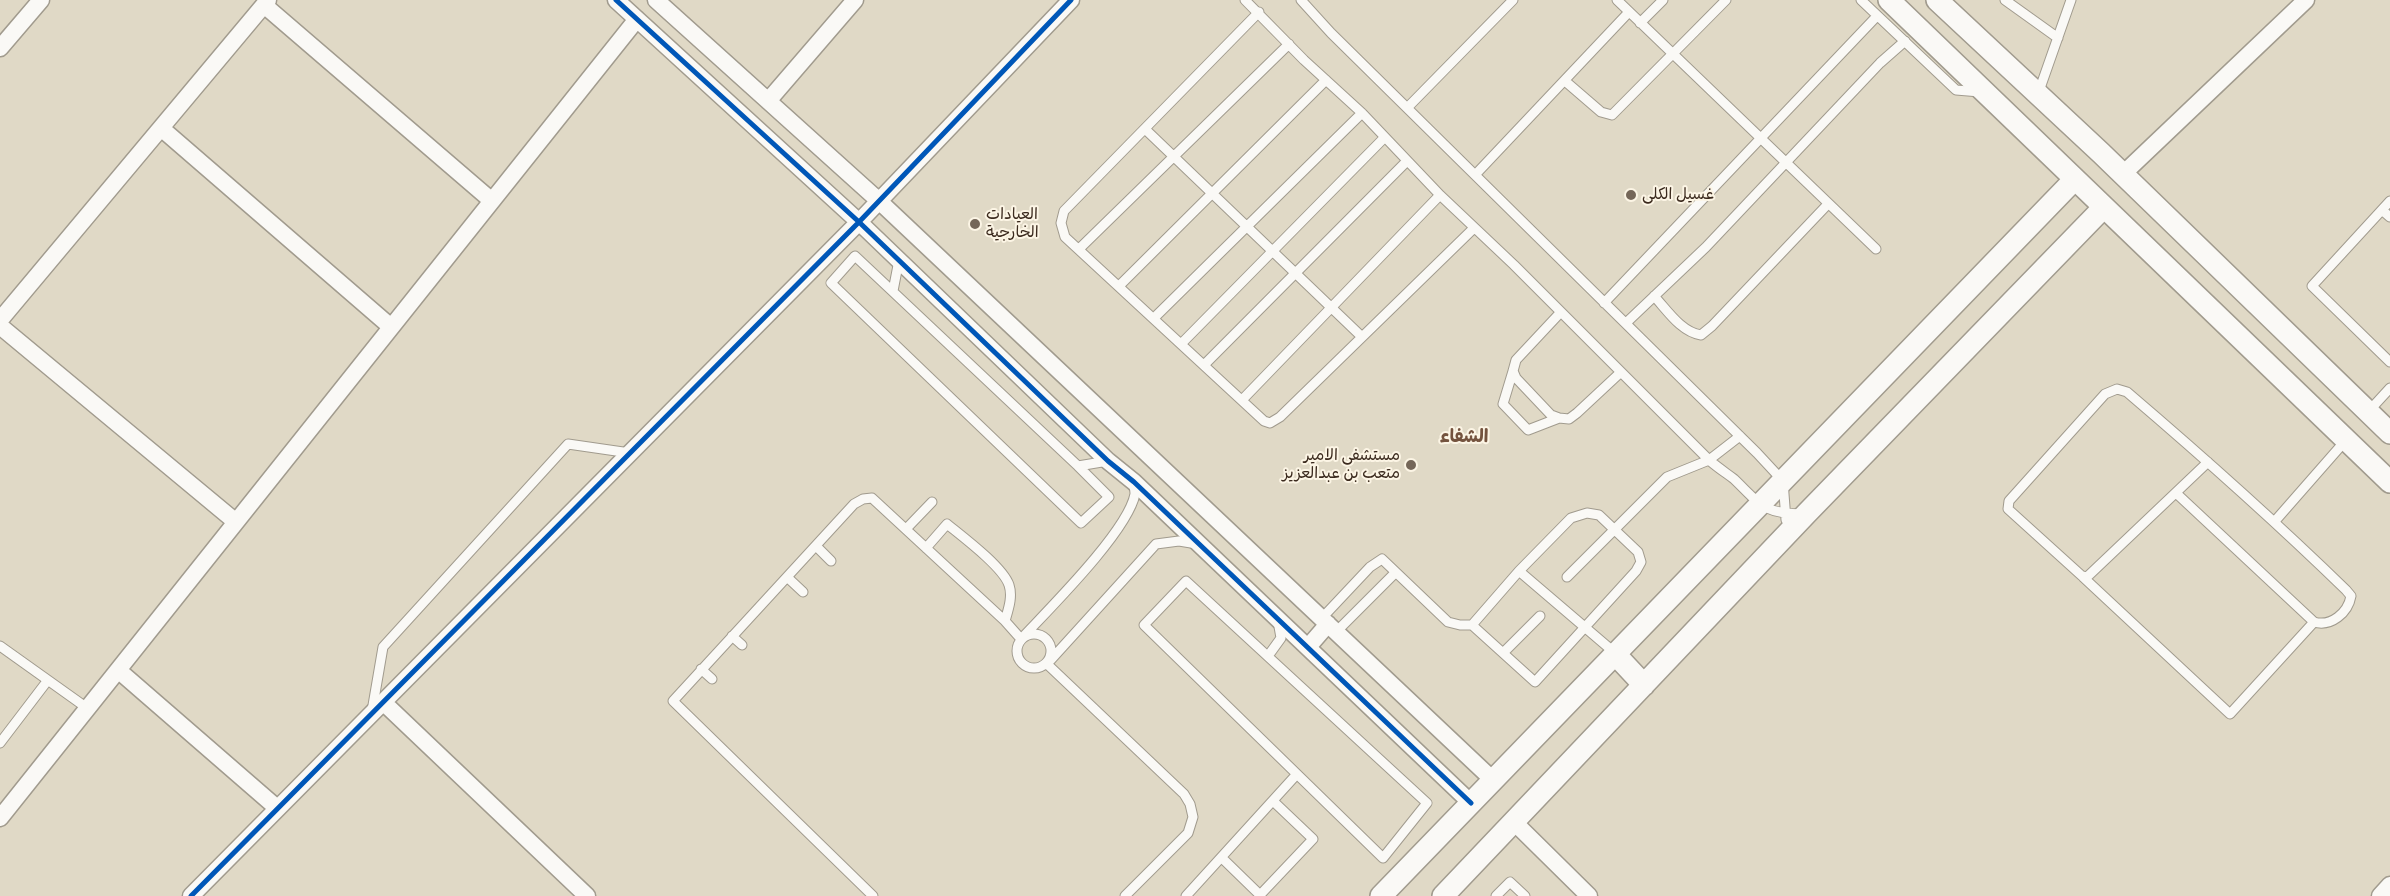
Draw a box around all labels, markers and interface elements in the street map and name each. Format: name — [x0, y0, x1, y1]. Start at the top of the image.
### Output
place label: غسيل الكلى — [1642, 185, 1714, 205]
marker: غسيل الكلى — [1624, 188, 1638, 202]
place label: العيادات الخارجية — [986, 205, 1039, 243]
marker: العيادات الخارجية — [968, 217, 982, 231]
district label: الشفاء — [1440, 426, 1488, 448]
place label: مستشفى الامير متعب بن عبدالعزيز — [1282, 446, 1400, 484]
marker: مستشفى الامير متعب بن عبدالعزيز — [1404, 458, 1418, 472]

